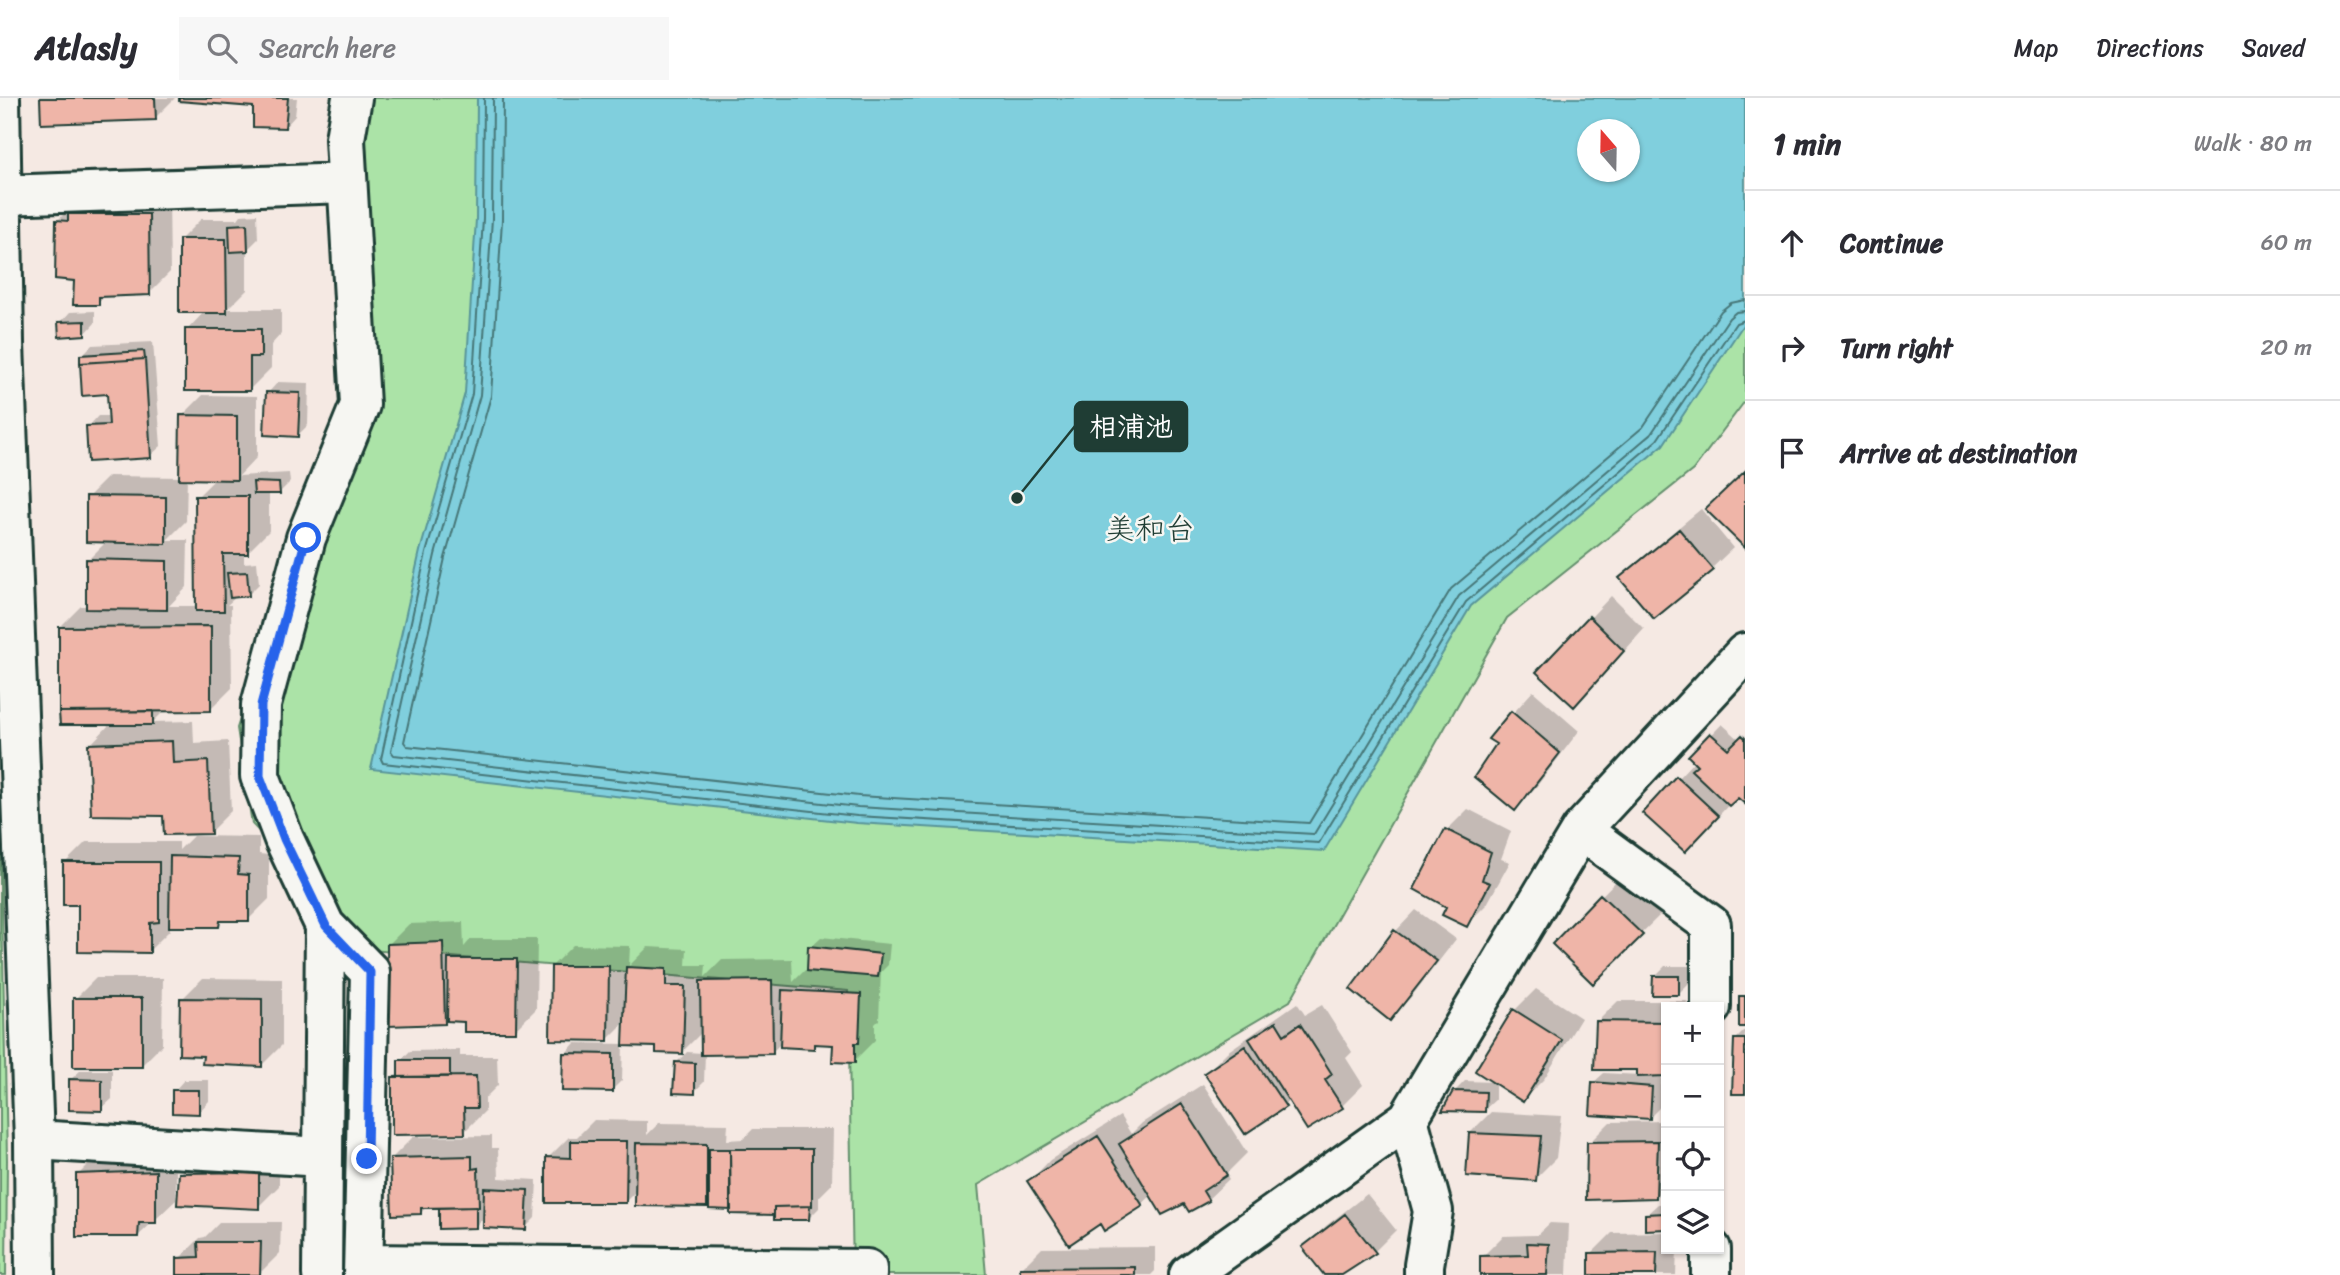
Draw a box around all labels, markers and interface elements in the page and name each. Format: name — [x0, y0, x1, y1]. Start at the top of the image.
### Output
search box — [179, 17, 669, 80]
text: Atlasly — [35, 19, 137, 77]
text: Search here — [259, 25, 396, 71]
text: Map — [2014, 27, 2058, 69]
text: Directions — [2096, 27, 2204, 69]
text: Saved — [2242, 27, 2305, 69]
icon: search — [203, 29, 241, 67]
text: 1 min — [1773, 117, 1841, 171]
north arrow — [1577, 119, 1640, 182]
text: Walk · 80 m — [2194, 123, 2312, 164]
text: Continue — [1840, 220, 1943, 266]
text: 60 m — [2261, 222, 2312, 263]
icon: ahead — [1773, 224, 1811, 262]
text: Turn right — [1840, 325, 1953, 371]
text: 20 m — [2261, 327, 2312, 368]
icon: right — [1773, 329, 1811, 367]
callout: 相浦池 — [1075, 402, 1187, 451]
text: 相浦池 — [1089, 402, 1173, 451]
text: Arrive at destination — [1840, 430, 2077, 476]
icon: arrive — [1773, 434, 1811, 472]
district label: 美和台 — [1105, 502, 1195, 556]
route start — [290, 522, 321, 553]
map controls — [1661, 1002, 1724, 1254]
button: + — [1661, 1002, 1724, 1065]
button: − — [1661, 1065, 1724, 1128]
button: locate — [1661, 1128, 1724, 1191]
route end — [351, 1143, 382, 1174]
button: layers — [1661, 1191, 1724, 1254]

